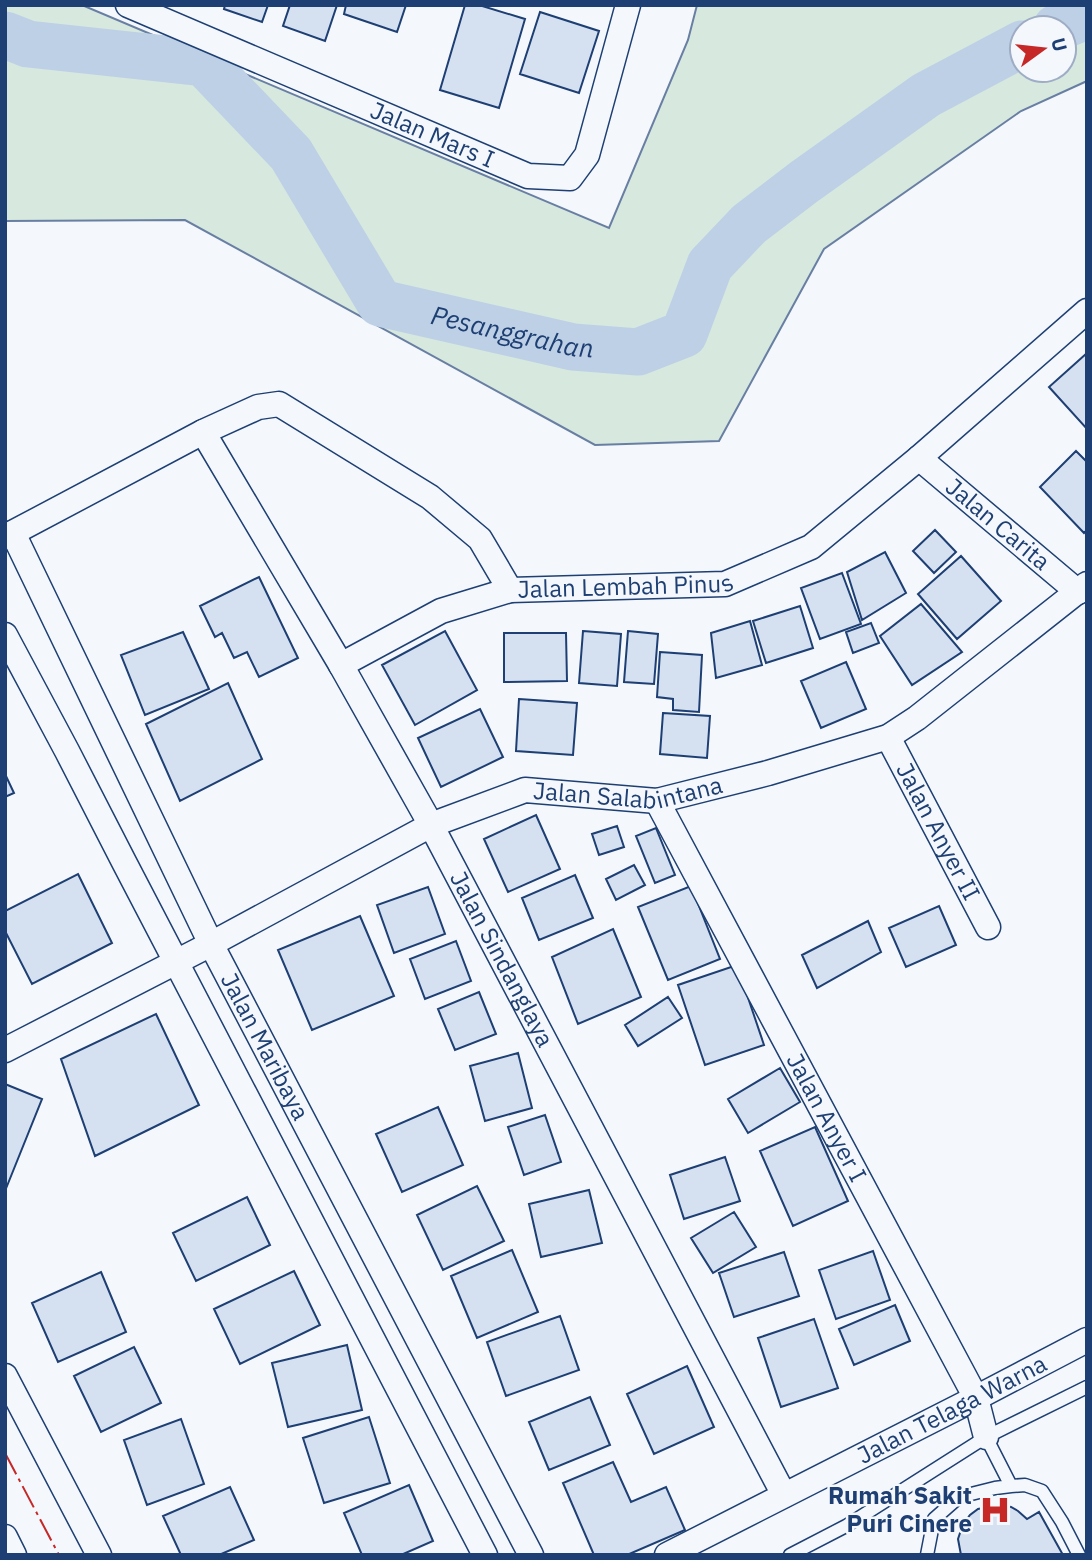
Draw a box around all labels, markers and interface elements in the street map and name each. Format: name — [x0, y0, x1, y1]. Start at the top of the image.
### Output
north arrow — [1008, 14, 1078, 84]
text: U — [1046, 35, 1073, 54]
street label: Jalan Mars I — [366, 94, 500, 175]
water label: Pesanggrahan — [428, 297, 595, 365]
street label: Jalan Carita — [939, 470, 1058, 577]
street label: Jalan Lembah Pinus — [517, 565, 738, 605]
street label: Jalan Anyer II — [889, 757, 988, 906]
street label: Jalan Salabintana — [532, 768, 726, 816]
street label: Jalan Sindanglaya — [443, 865, 562, 1052]
street label: Jalan Maribaya — [214, 967, 317, 1125]
street label: Jalan Anyer I — [780, 1047, 875, 1187]
street label: Jalan Telaga Warna — [851, 1347, 1052, 1471]
place label: Rumah Sakit Puri Cinere — [828, 1479, 972, 1539]
hospital icon: Rumah Sakit Puri Cinere — [978, 1493, 1012, 1527]

